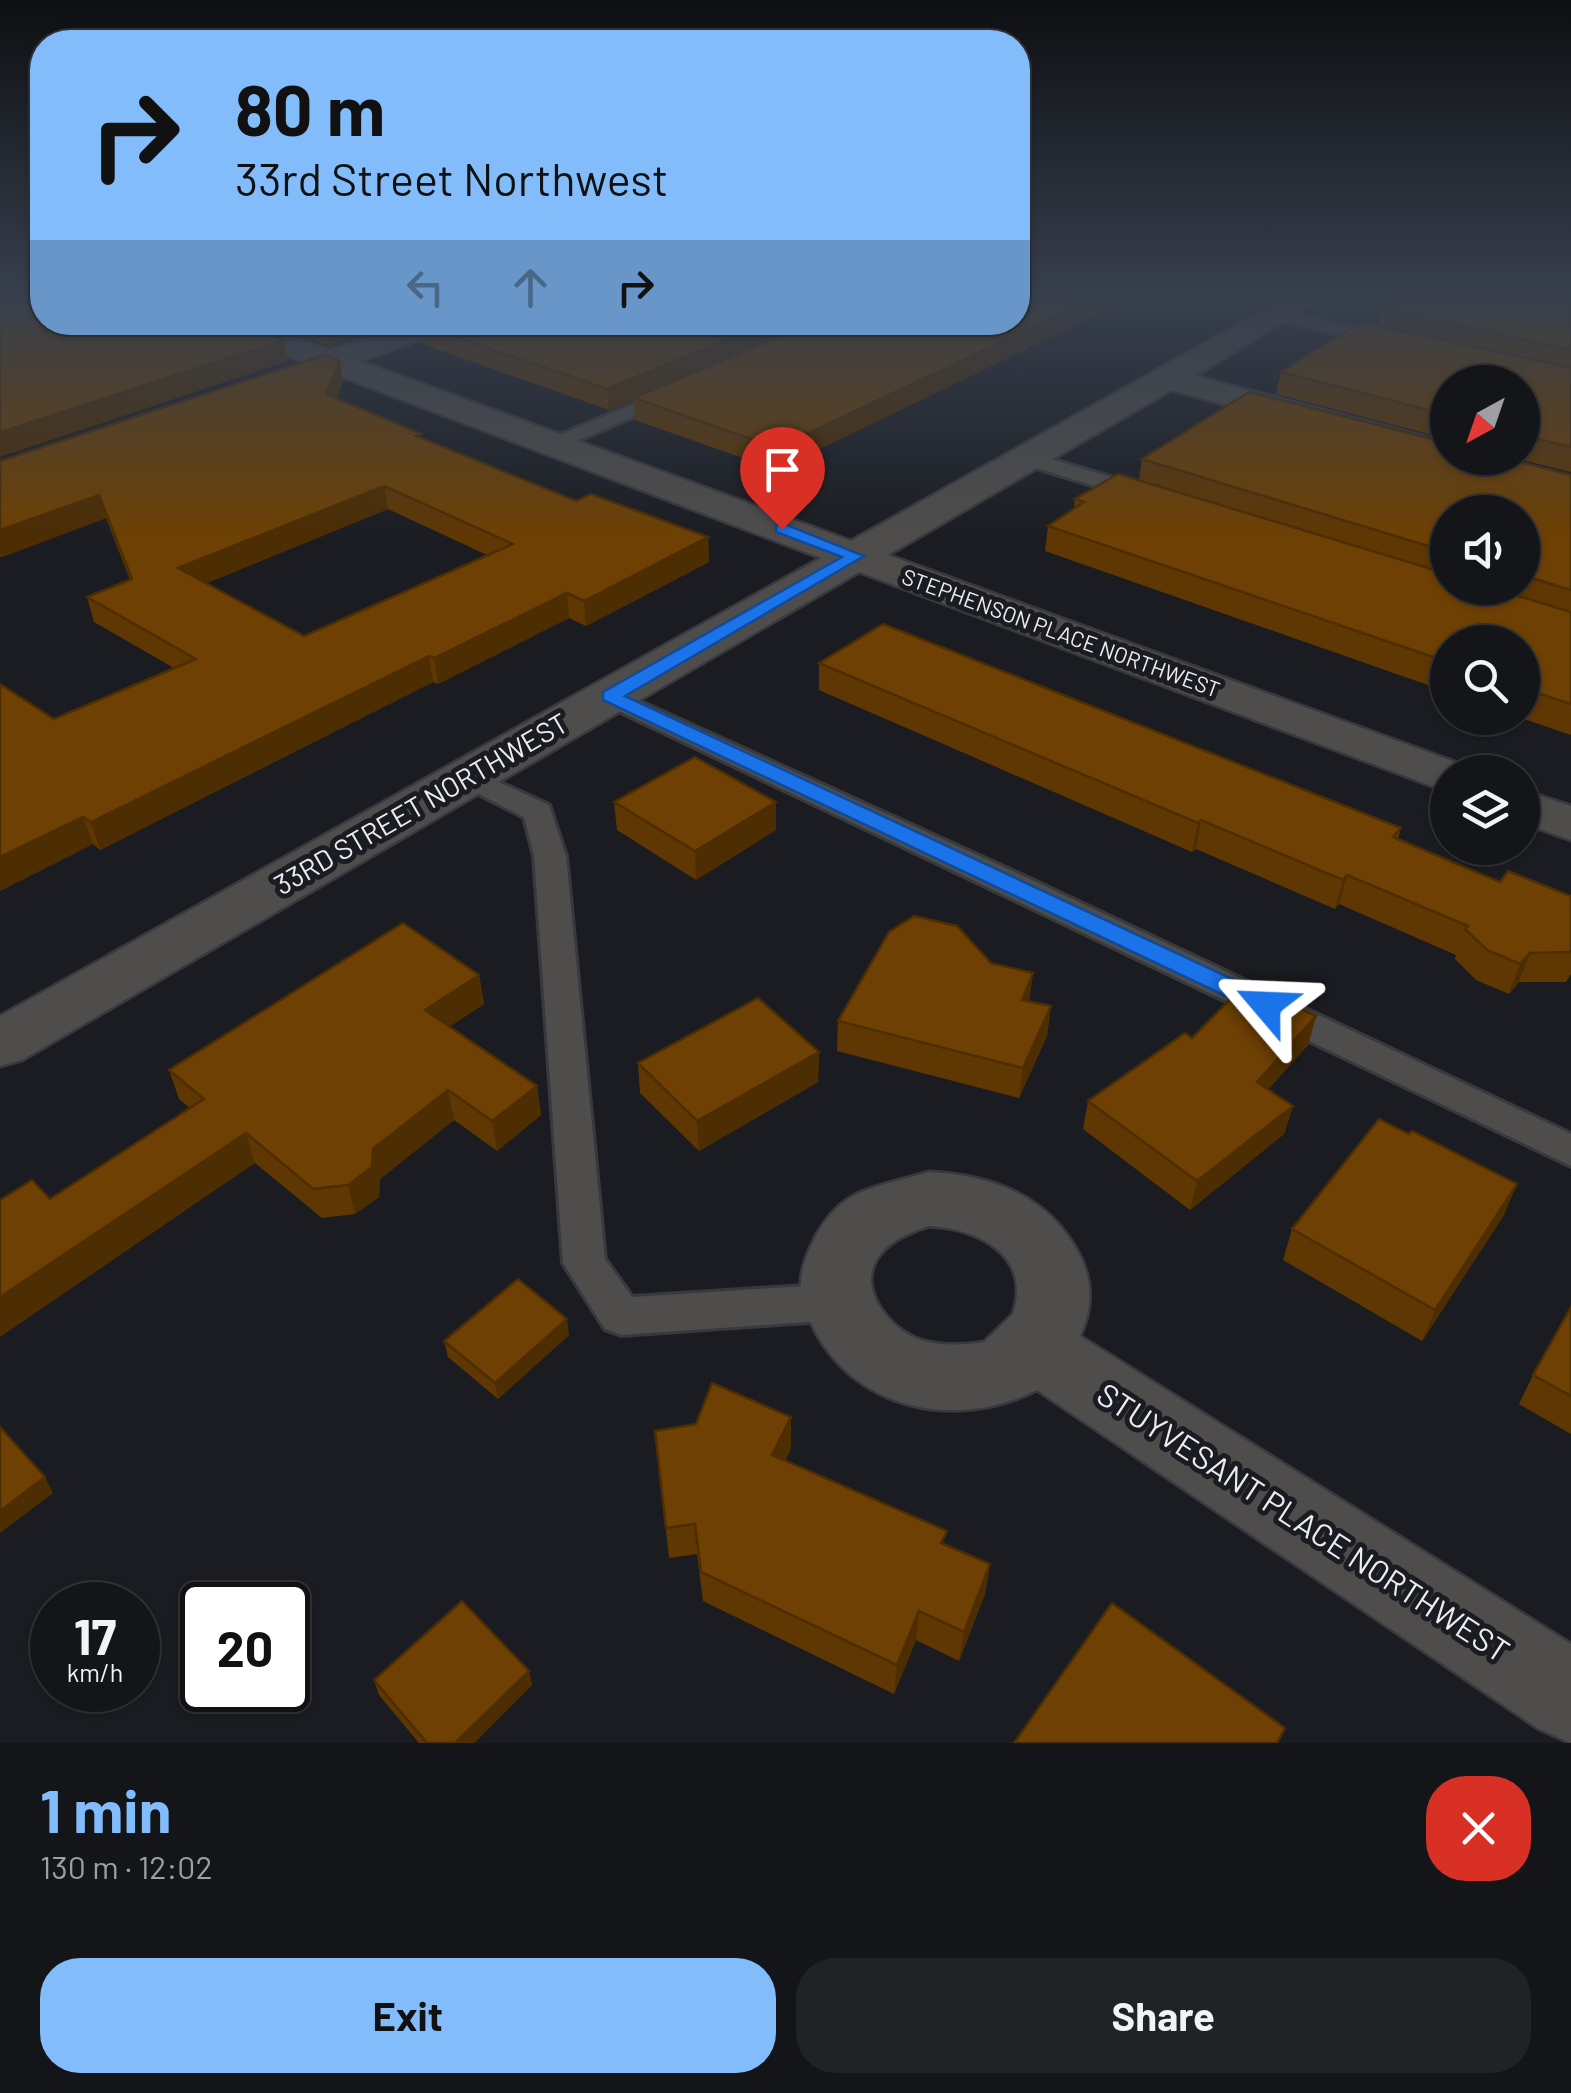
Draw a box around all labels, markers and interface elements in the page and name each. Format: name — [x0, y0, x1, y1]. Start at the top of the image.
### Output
text: 80 m — [235, 66, 385, 150]
icon: right — [70, 70, 200, 200]
text: 33rd Street Northwest — [235, 151, 668, 205]
icon: left — [398, 260, 453, 315]
icon: ahead — [503, 260, 558, 315]
icon: right — [608, 260, 663, 315]
north arrow — [1430, 365, 1540, 475]
map controls — [1430, 365, 1540, 865]
pin — [740, 427, 825, 530]
icon: arrive — [755, 442, 810, 497]
button: sound — [1430, 495, 1540, 605]
street label: STEPHENSON PLACE NORTHWEST — [899, 562, 1224, 702]
button: search — [1430, 625, 1540, 735]
street label: 33RD STREET NORTHWEST — [268, 705, 573, 901]
button: layers — [1430, 755, 1540, 865]
position arrow — [1214, 953, 1318, 1057]
street label: STUYVESANT PLACE NORTHWEST — [1091, 1374, 1517, 1669]
speed limit sign: 20 — [180, 1582, 310, 1712]
text: 17 — [74, 1605, 116, 1665]
text: km/h — [67, 1657, 123, 1687]
text: 1 min — [40, 1773, 171, 1845]
button: close — [1426, 1776, 1531, 1881]
text: 130 m · 12:02 — [40, 1847, 213, 1885]
button: Exit — [40, 1958, 776, 2073]
button: Share — [796, 1958, 1531, 2073]

